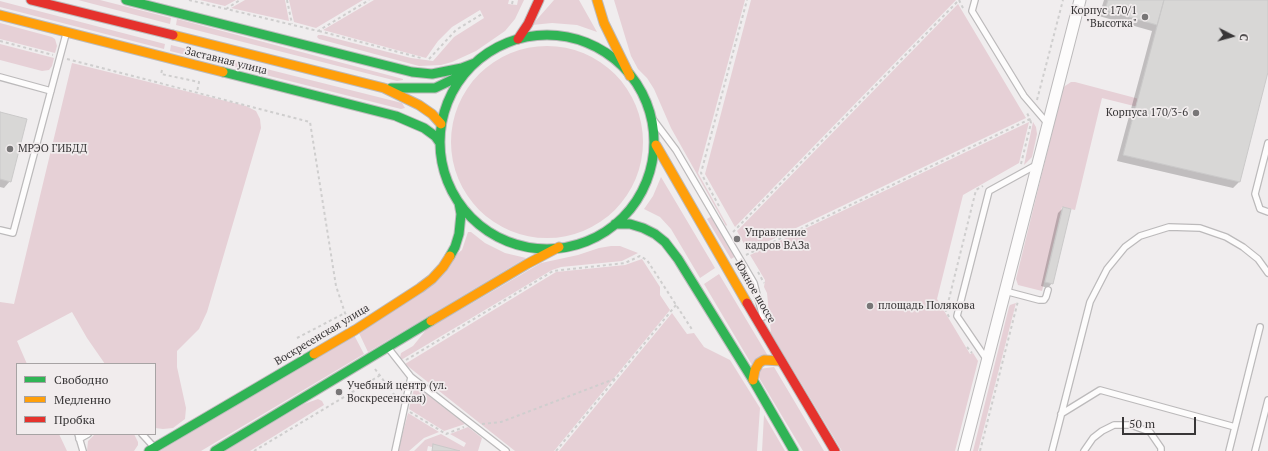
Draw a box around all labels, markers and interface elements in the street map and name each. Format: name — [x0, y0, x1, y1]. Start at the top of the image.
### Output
place label: Корпус 170/1 "Высотка" — [1071, 4, 1137, 30]
marker: Корпус 170/1 "Высотка" — [1140, 12, 1150, 22]
north arrow — [1212, 16, 1252, 56]
text: С — [1237, 33, 1251, 42]
street label: Заставная улица — [183, 44, 269, 78]
place label: Корпуса 170/3-6 — [1106, 106, 1188, 120]
marker: Корпуса 170/3-6 — [1191, 108, 1201, 118]
place label: МРЭО ГИБДД — [18, 142, 87, 156]
marker: МРЭО ГИБДД — [5, 144, 15, 154]
place label: Управление кадров ВАЗа — [745, 226, 810, 252]
marker: Управление кадров ВАЗа — [732, 234, 742, 244]
street label: Южное шоссе — [732, 258, 778, 326]
place label: площадь Полякова — [878, 299, 975, 313]
street label: Воскресенская улица — [272, 301, 372, 369]
marker: площадь Полякова — [865, 301, 875, 311]
legend — [16, 363, 156, 435]
text: Свободно — [54, 372, 108, 387]
place label: Учебный центр (ул. Воскресенская) — [347, 379, 447, 405]
marker: Учебный центр (ул. Воскресенская) — [334, 387, 344, 397]
text: Медленно — [54, 392, 111, 407]
scale bar — [1124, 409, 1198, 435]
text: Пробка — [54, 412, 95, 427]
text: 50 m — [1129, 416, 1155, 431]

